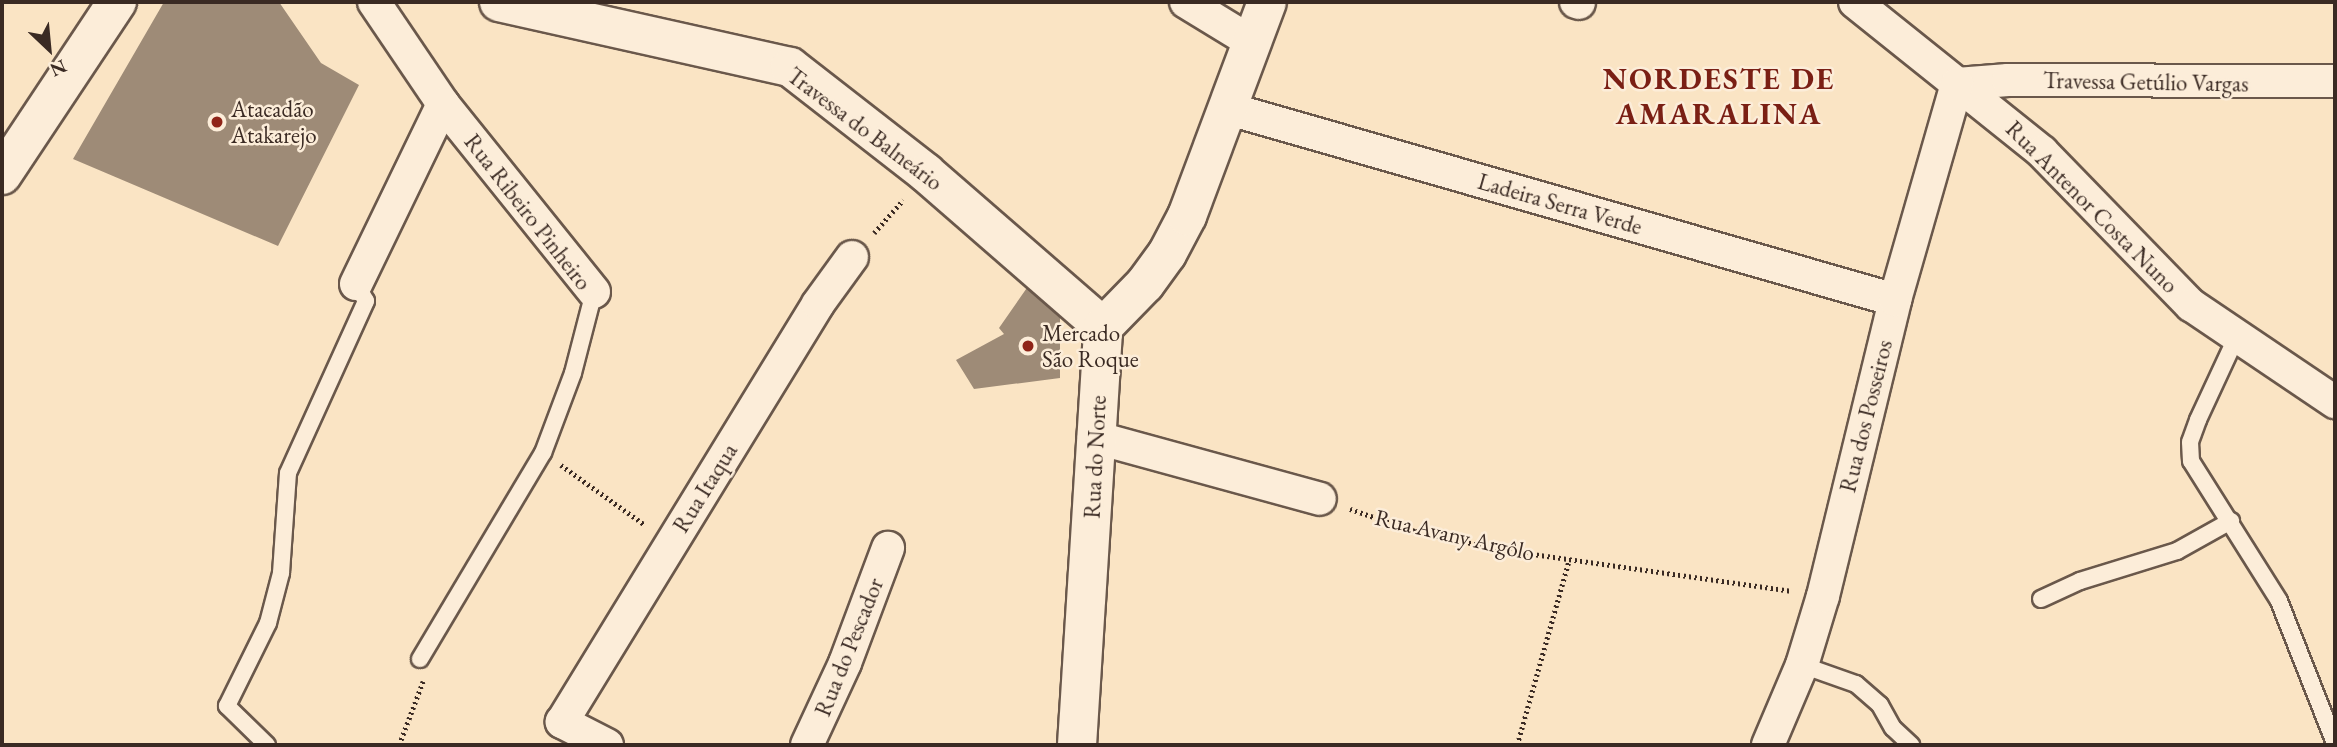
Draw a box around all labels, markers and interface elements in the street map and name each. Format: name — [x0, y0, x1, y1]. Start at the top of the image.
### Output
north arrow — [14, 14, 84, 84]
text: N — [46, 54, 71, 83]
district label: NORDESTE DE AMARALINA — [1604, 61, 1834, 132]
street label: Travessa do Balneário — [782, 62, 948, 196]
street label: Travessa Getúlio Vargas — [2043, 66, 2249, 98]
place label: Atacadão Atakarejo — [231, 95, 317, 149]
marker: Atacadão Atakarejo — [209, 114, 225, 130]
street label: Rua Antenor Costa Nuno — [2000, 115, 2184, 299]
street label: Rua Ribeiro Pinheiro — [459, 128, 597, 296]
street label: Ladeira Serra Verde — [1475, 167, 1645, 241]
place label: Mercado São Roque — [1042, 319, 1139, 373]
street label: Rua dos Posseiros — [1834, 337, 1898, 495]
marker: Mercado São Roque — [1020, 338, 1036, 354]
street label: Rua do Norte — [1078, 395, 1112, 519]
street label: Rua Itaqua — [667, 438, 743, 538]
street label: Rua Avany Argôlo — [1373, 503, 1537, 567]
street label: Rua do Pescador — [809, 574, 889, 720]

